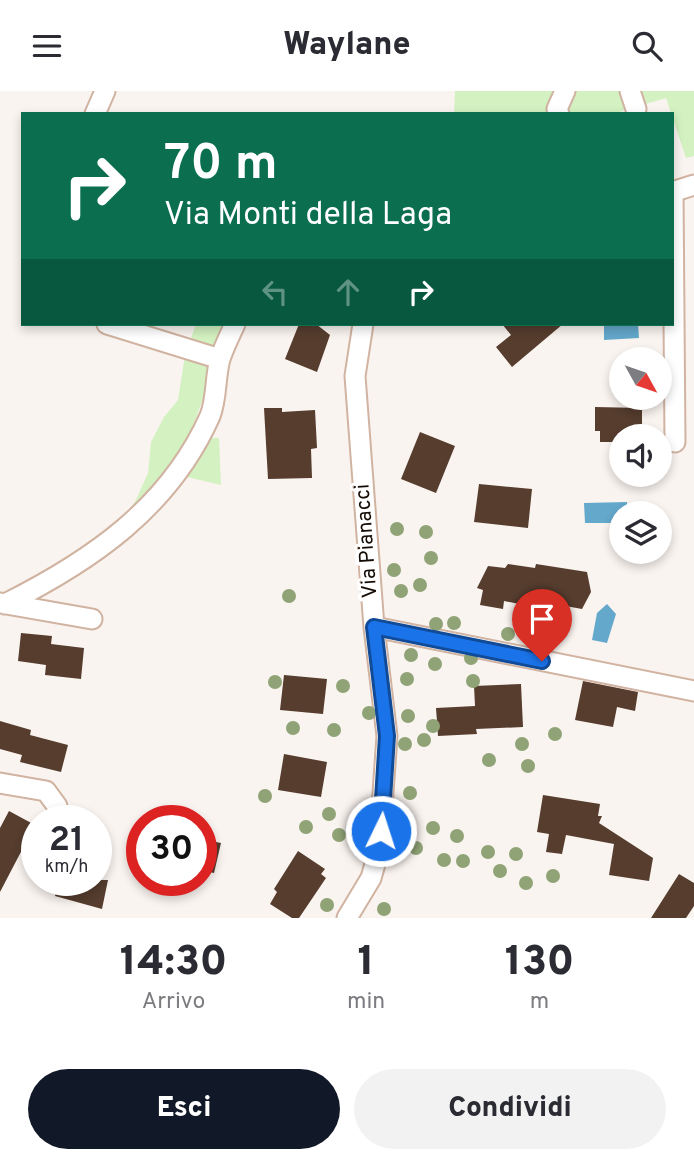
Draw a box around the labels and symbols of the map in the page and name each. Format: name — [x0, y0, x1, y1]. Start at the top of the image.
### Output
north arrow — [609, 347, 672, 409]
street label: Via Pianacci — [350, 483, 384, 599]
pin — [512, 589, 572, 661]
position arrow — [344, 794, 418, 868]
speed limit sign: 30 — [126, 805, 217, 896]

